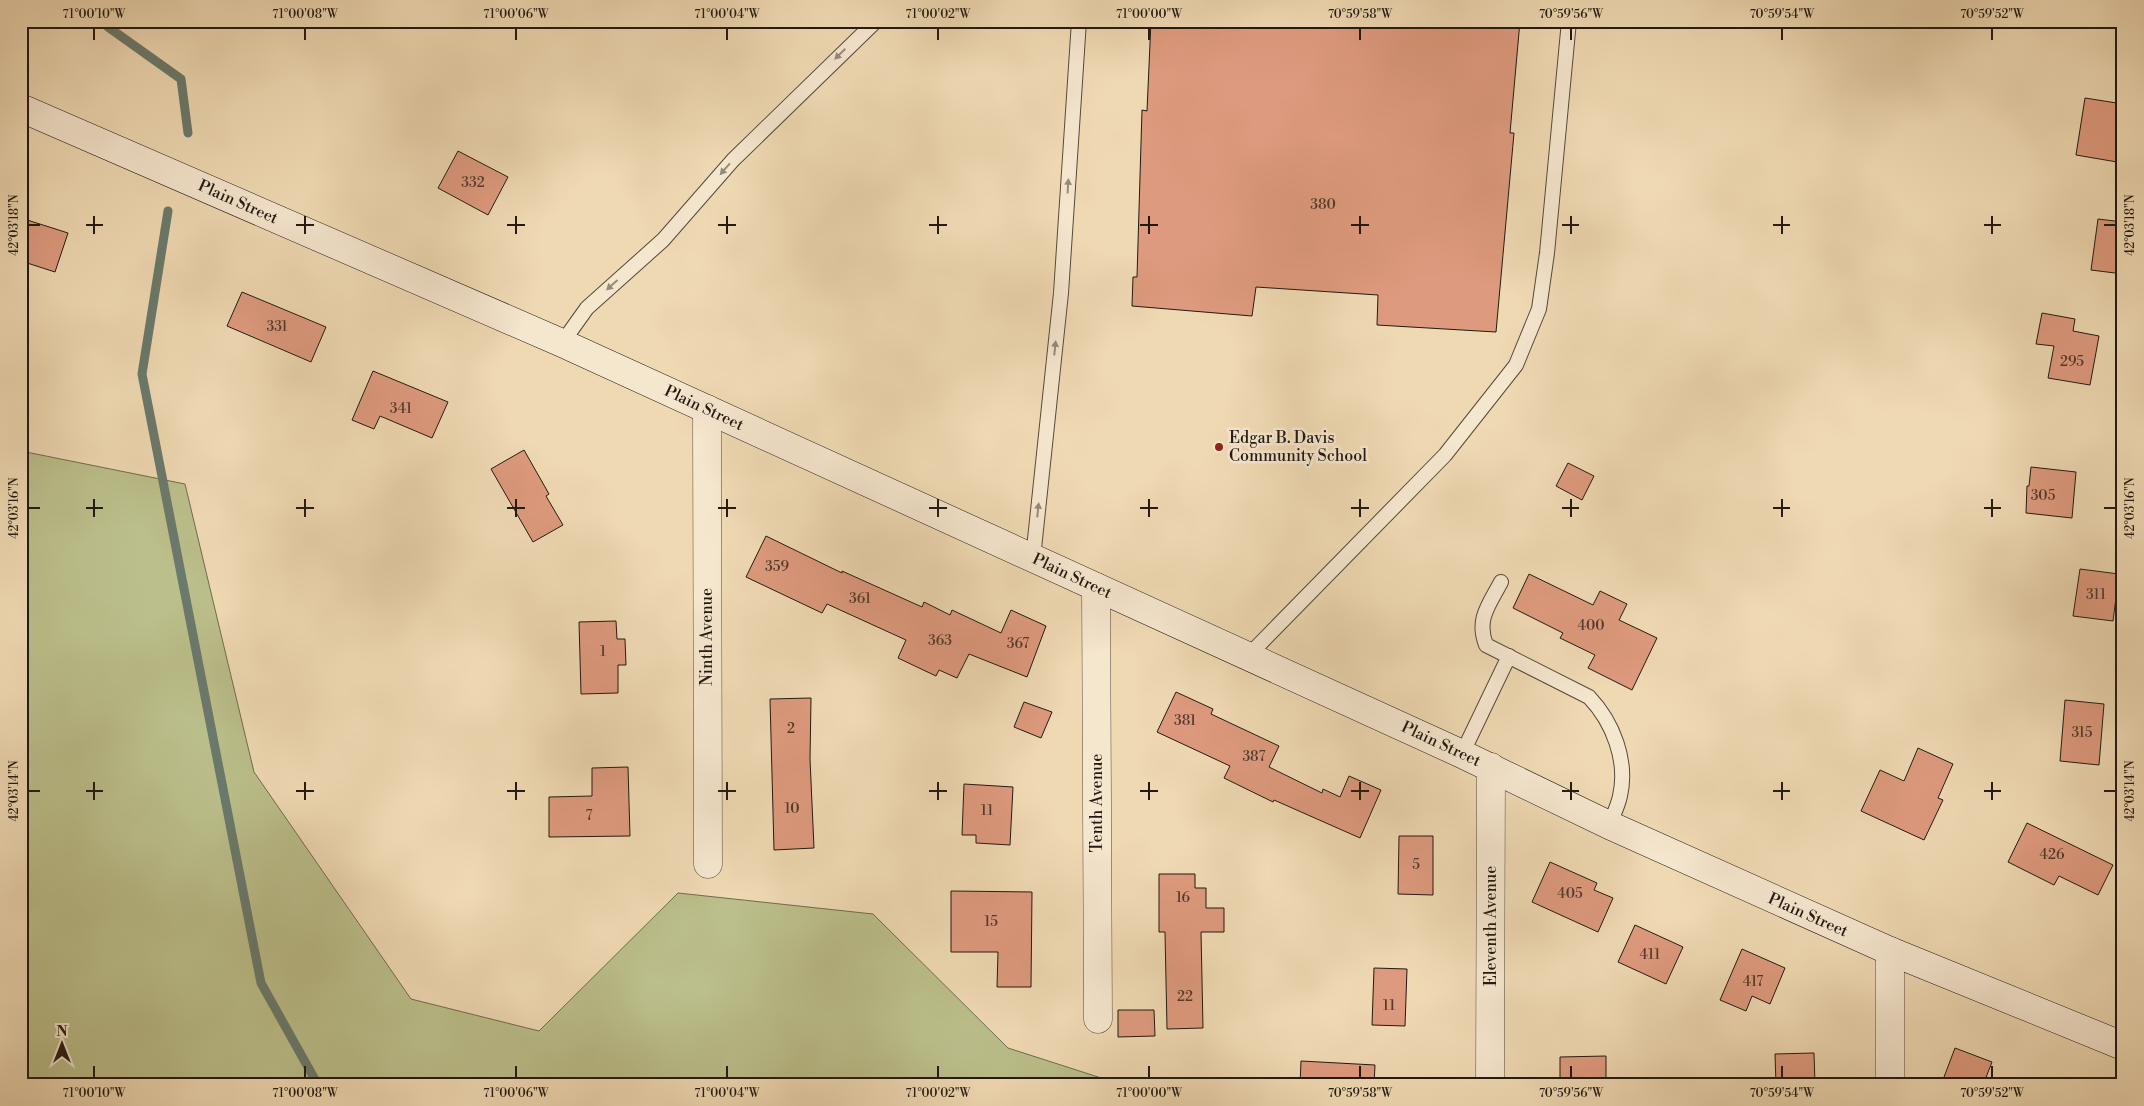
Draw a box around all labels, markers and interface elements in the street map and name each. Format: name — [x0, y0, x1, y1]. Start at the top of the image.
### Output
text: 71°00'10"W — [63, 7, 127, 22]
text: 71°00'08"W — [272, 7, 339, 22]
text: 71°00'06"W — [483, 7, 550, 22]
text: 71°00'04"W — [694, 7, 761, 22]
text: 71°00'02"W — [906, 7, 972, 22]
text: 71°00'00"W — [1116, 7, 1183, 22]
text: 70°59'58"W — [1328, 7, 1393, 22]
text: 70°59'56"W — [1539, 7, 1604, 22]
text: 70°59'54"W — [1750, 7, 1815, 22]
text: 70°59'52"W — [1960, 7, 2025, 22]
one-way arrow — [834, 48, 846, 60]
one-way arrow — [719, 163, 731, 175]
house number: 332 — [461, 174, 485, 192]
street label: Plain Street — [195, 176, 281, 229]
one-way arrow — [1064, 178, 1072, 194]
text: 42°03'18"N — [7, 194, 22, 256]
text: 42°03'18"N — [2123, 194, 2138, 256]
house number: 380 — [1310, 196, 1336, 214]
one-way arrow — [605, 280, 618, 291]
house number: 331 — [266, 318, 288, 336]
one-way arrow — [1051, 340, 1059, 356]
house number: 295 — [2060, 353, 2084, 371]
street label: Plain Street — [661, 381, 747, 435]
house number: 341 — [390, 400, 412, 418]
place label: Edgar B. Davis Community School — [1229, 428, 1367, 466]
marker: Edgar B. Davis Community School — [1213, 441, 1225, 453]
text: 42°03'16"N — [7, 477, 22, 539]
text: 42°03'16"N — [2123, 477, 2138, 539]
house number: 305 — [2031, 487, 2056, 505]
one-way arrow — [1034, 501, 1042, 517]
street label: Plain Street — [1029, 549, 1115, 603]
house number: 359 — [765, 558, 789, 576]
house number: 311 — [2086, 586, 2106, 604]
street label: Ninth Avenue — [697, 588, 717, 686]
house number: 361 — [849, 590, 871, 608]
house number: 400 — [1578, 617, 1604, 635]
house number: 363 — [928, 632, 952, 650]
house number: 367 — [1007, 635, 1029, 653]
house number: 1 — [600, 643, 606, 661]
house number: 381 — [1174, 712, 1196, 730]
street label: Plain Street — [1398, 717, 1484, 771]
house number: 2 — [787, 720, 795, 738]
house number: 315 — [2071, 724, 2093, 742]
house number: 387 — [1242, 748, 1266, 766]
street label: Tenth Avenue — [1087, 754, 1107, 852]
text: 42°03'14"N — [7, 760, 22, 822]
text: 42°03'14"N — [2123, 760, 2138, 822]
house number: 10 — [785, 800, 799, 818]
house number: 11 — [981, 802, 993, 820]
house number: 7 — [585, 807, 593, 825]
house number: 426 — [2040, 846, 2065, 864]
house number: 5 — [1412, 856, 1420, 874]
street label: Eleventh Avenue — [1481, 866, 1501, 986]
house number: 405 — [1557, 885, 1583, 903]
house number: 16 — [1176, 889, 1191, 907]
street label: Plain Street — [1765, 889, 1851, 942]
house number: 15 — [984, 913, 998, 931]
house number: 411 — [1640, 946, 1660, 964]
house number: 417 — [1743, 973, 1763, 991]
house number: 22 — [1177, 988, 1193, 1006]
house number: 11 — [1383, 997, 1395, 1015]
north arrow — [38, 1018, 88, 1068]
text: N — [56, 1023, 68, 1041]
text: 71°00'10"W — [63, 1086, 127, 1101]
text: 71°00'08"W — [272, 1086, 339, 1101]
text: 71°00'06"W — [483, 1086, 550, 1101]
text: 71°00'04"W — [694, 1086, 761, 1101]
text: 71°00'02"W — [906, 1086, 972, 1101]
text: 71°00'00"W — [1116, 1086, 1183, 1101]
text: 70°59'58"W — [1328, 1086, 1393, 1101]
text: 70°59'56"W — [1539, 1086, 1604, 1101]
text: 70°59'54"W — [1750, 1086, 1815, 1101]
text: 70°59'52"W — [1960, 1086, 2025, 1101]

